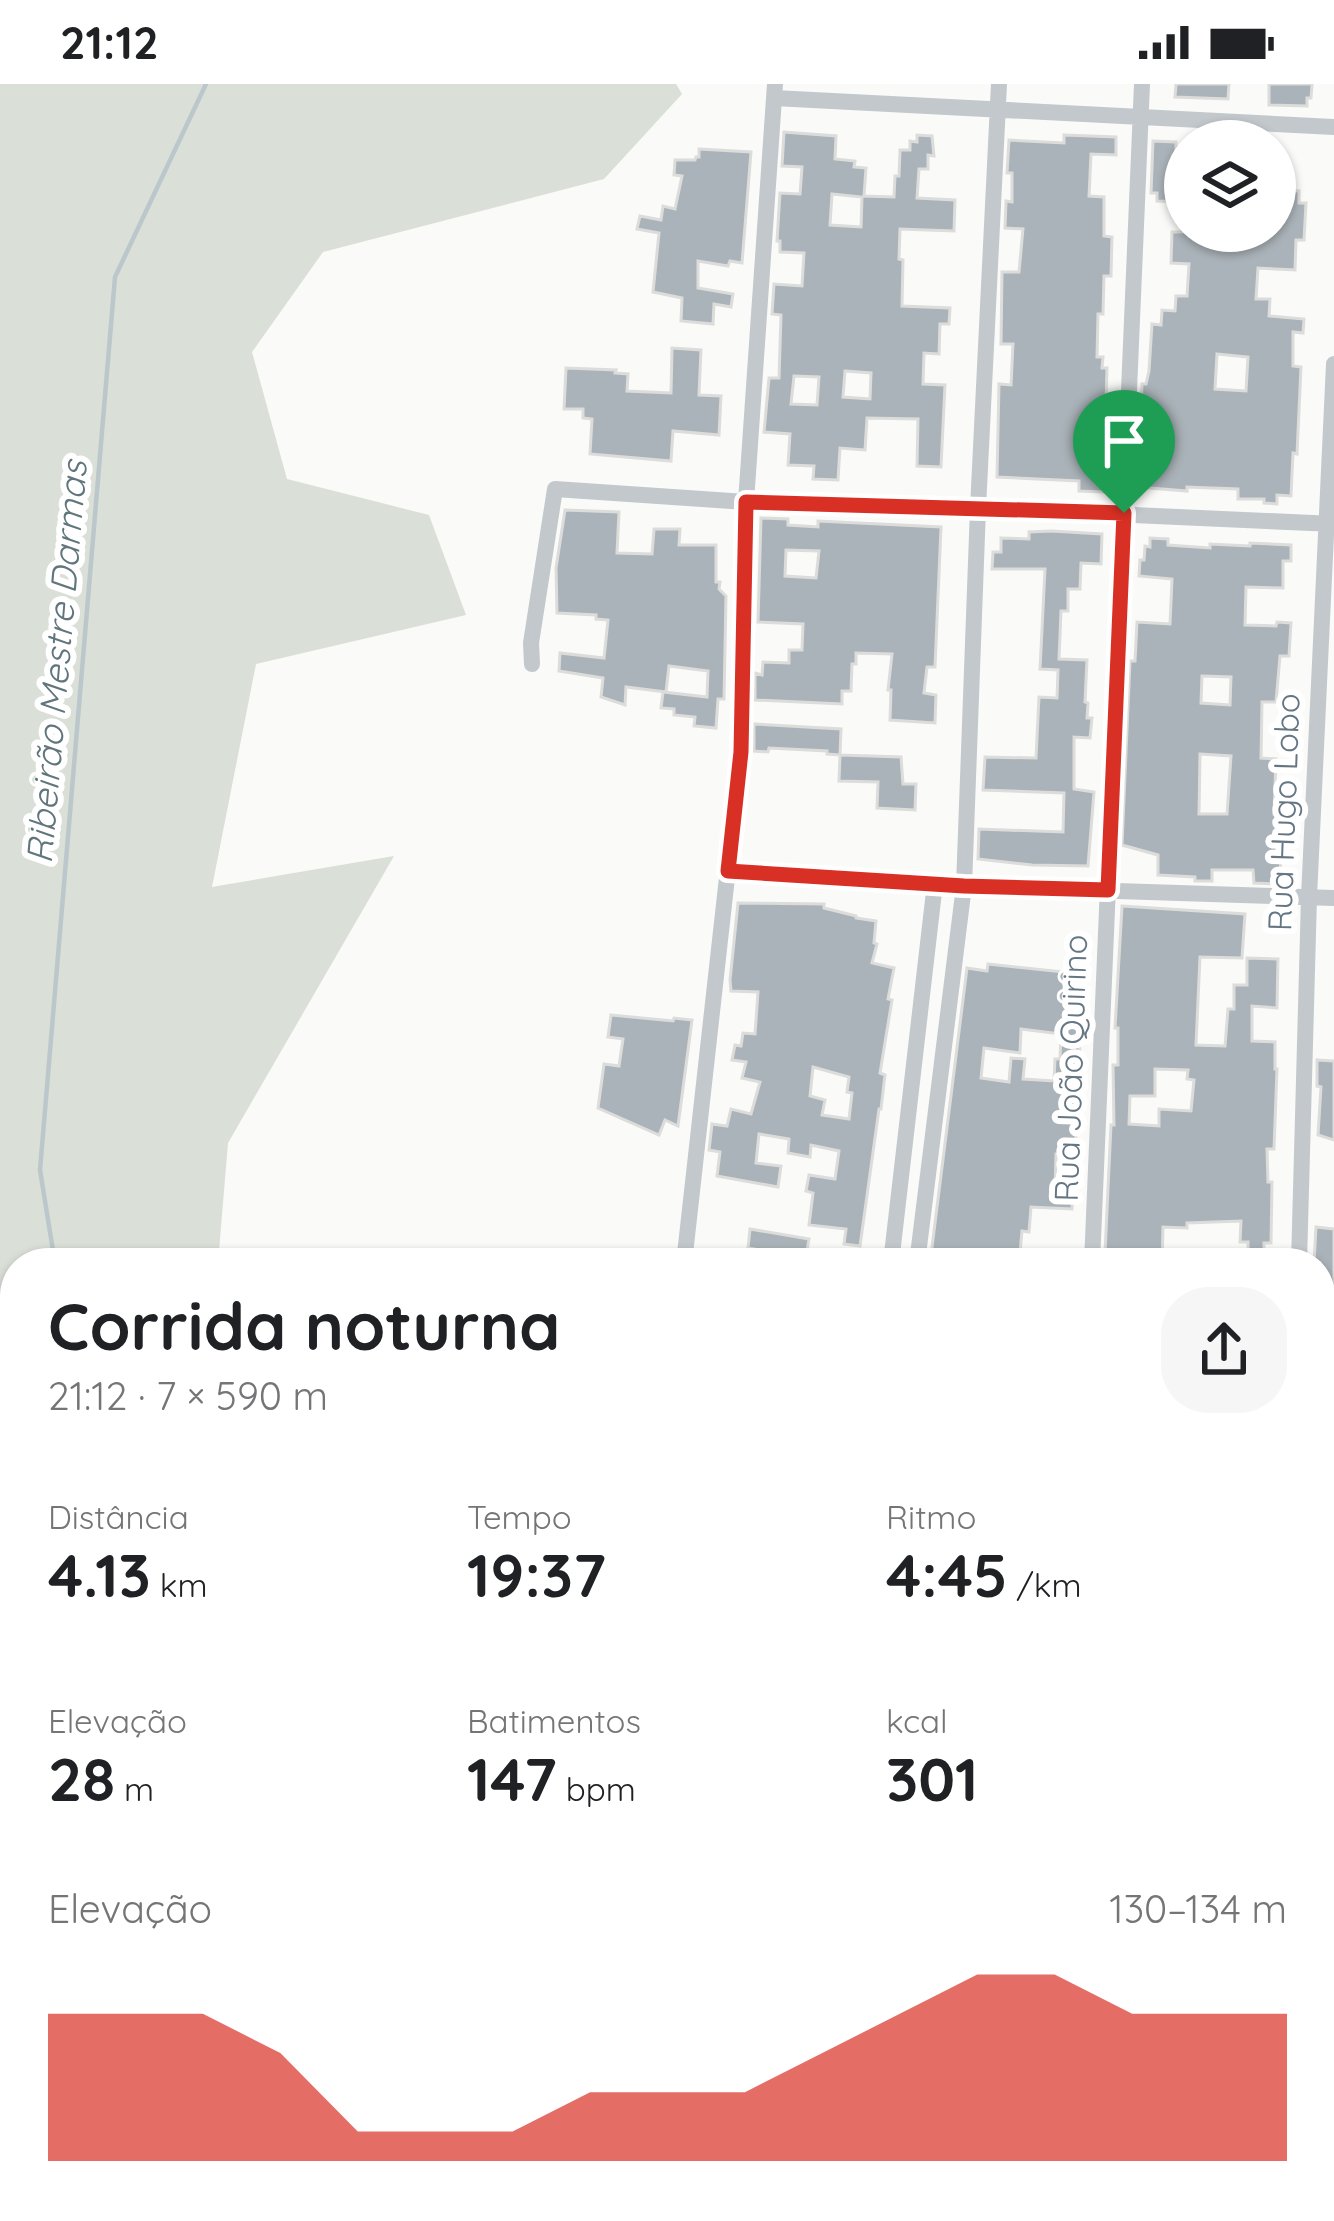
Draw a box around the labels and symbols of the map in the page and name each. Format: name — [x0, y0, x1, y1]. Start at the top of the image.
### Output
pin — [1073, 390, 1175, 513]
water label: Ribeirão Mestre Darmas — [16, 457, 96, 865]
street label: Rua Hugo Lobo — [1258, 692, 1308, 932]
street label: Rua João Quirino — [1045, 934, 1095, 1202]

